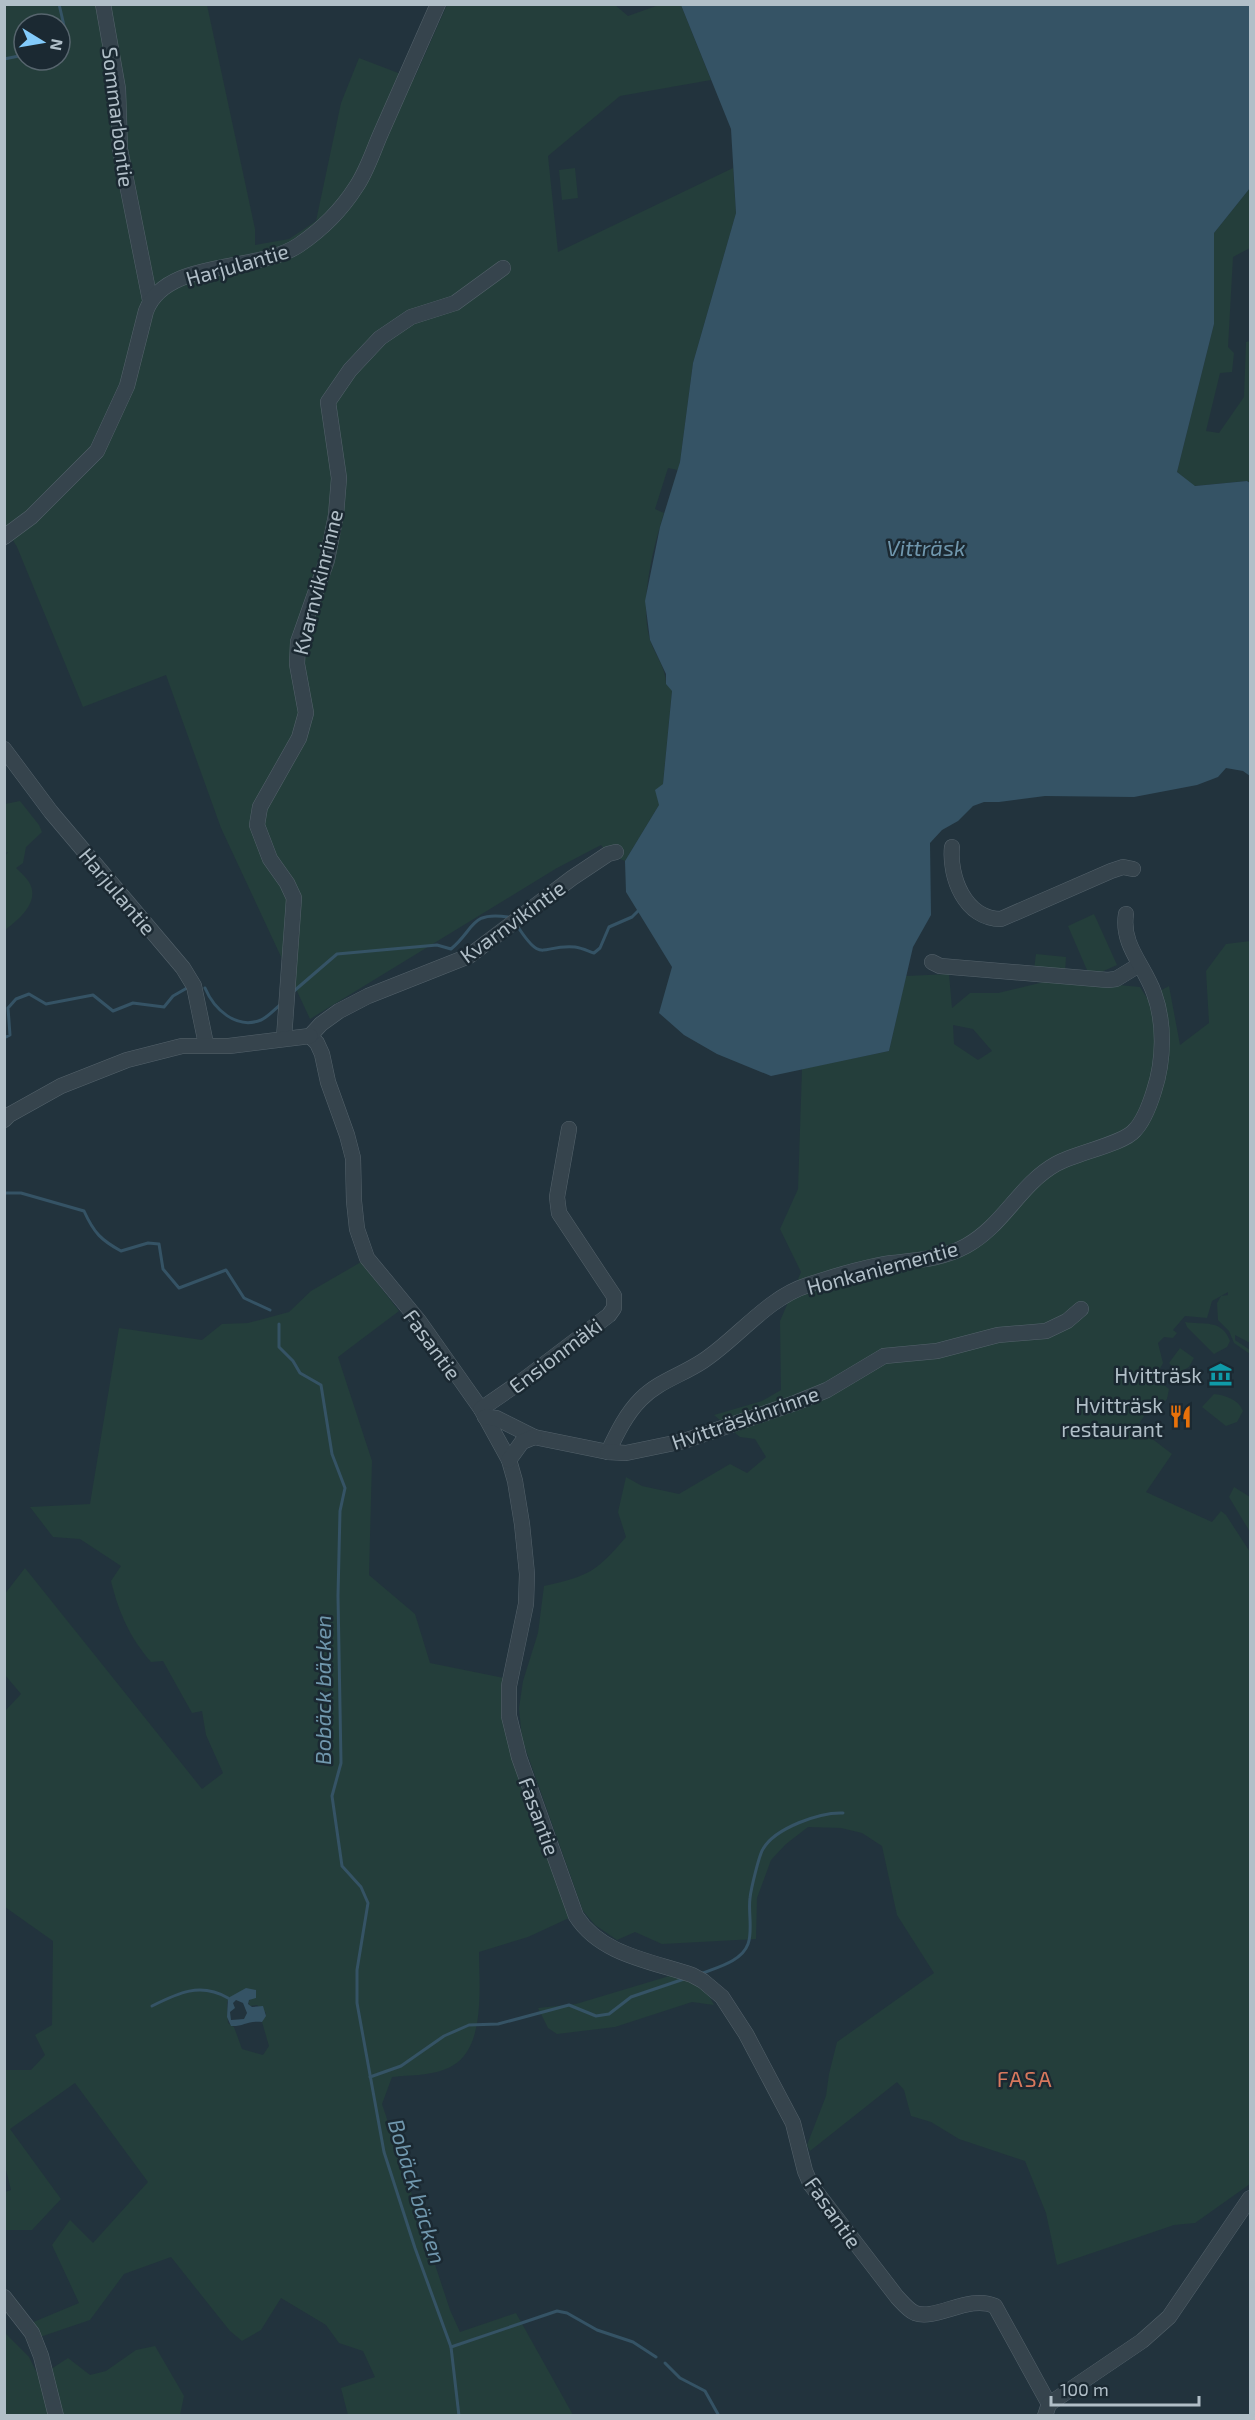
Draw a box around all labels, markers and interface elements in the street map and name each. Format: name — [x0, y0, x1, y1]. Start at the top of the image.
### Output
north arrow — [12, 12, 72, 72]
text: N — [47, 37, 68, 52]
street label: Sommarbontie — [98, 45, 140, 189]
street label: Harjulantie — [183, 237, 292, 292]
street label: Kvarnvikinrinne — [287, 507, 347, 657]
water label: Vitträsk — [886, 534, 966, 560]
street label: Harjulantie — [74, 842, 162, 940]
street label: Kvarnvikintie — [455, 874, 569, 968]
street label: Honkaniementie — [804, 1235, 960, 1299]
street label: Fasantie — [399, 1304, 467, 1384]
street label: Ensionmäki — [504, 1312, 606, 1398]
museum icon: Hvitträsk — [1207, 1361, 1233, 1387]
place label: Hvitträsk — [1114, 1362, 1202, 1387]
street label: Hvitträskinrinne — [668, 1380, 822, 1454]
place label: Hvitträsk restaurant — [1061, 1392, 1163, 1441]
restaurant icon: Hvitträsk restaurant — [1168, 1403, 1194, 1429]
water label: Bobäck bäcken — [309, 1615, 335, 1765]
street label: Fasantie — [514, 1774, 566, 1858]
district label: FASA — [997, 2065, 1053, 2091]
water label: Bobäck bäcken — [384, 2115, 452, 2267]
street label: Fasantie — [800, 2172, 868, 2252]
scale bar — [1051, 2369, 1200, 2407]
text: 100 m — [1060, 2378, 1109, 2400]

